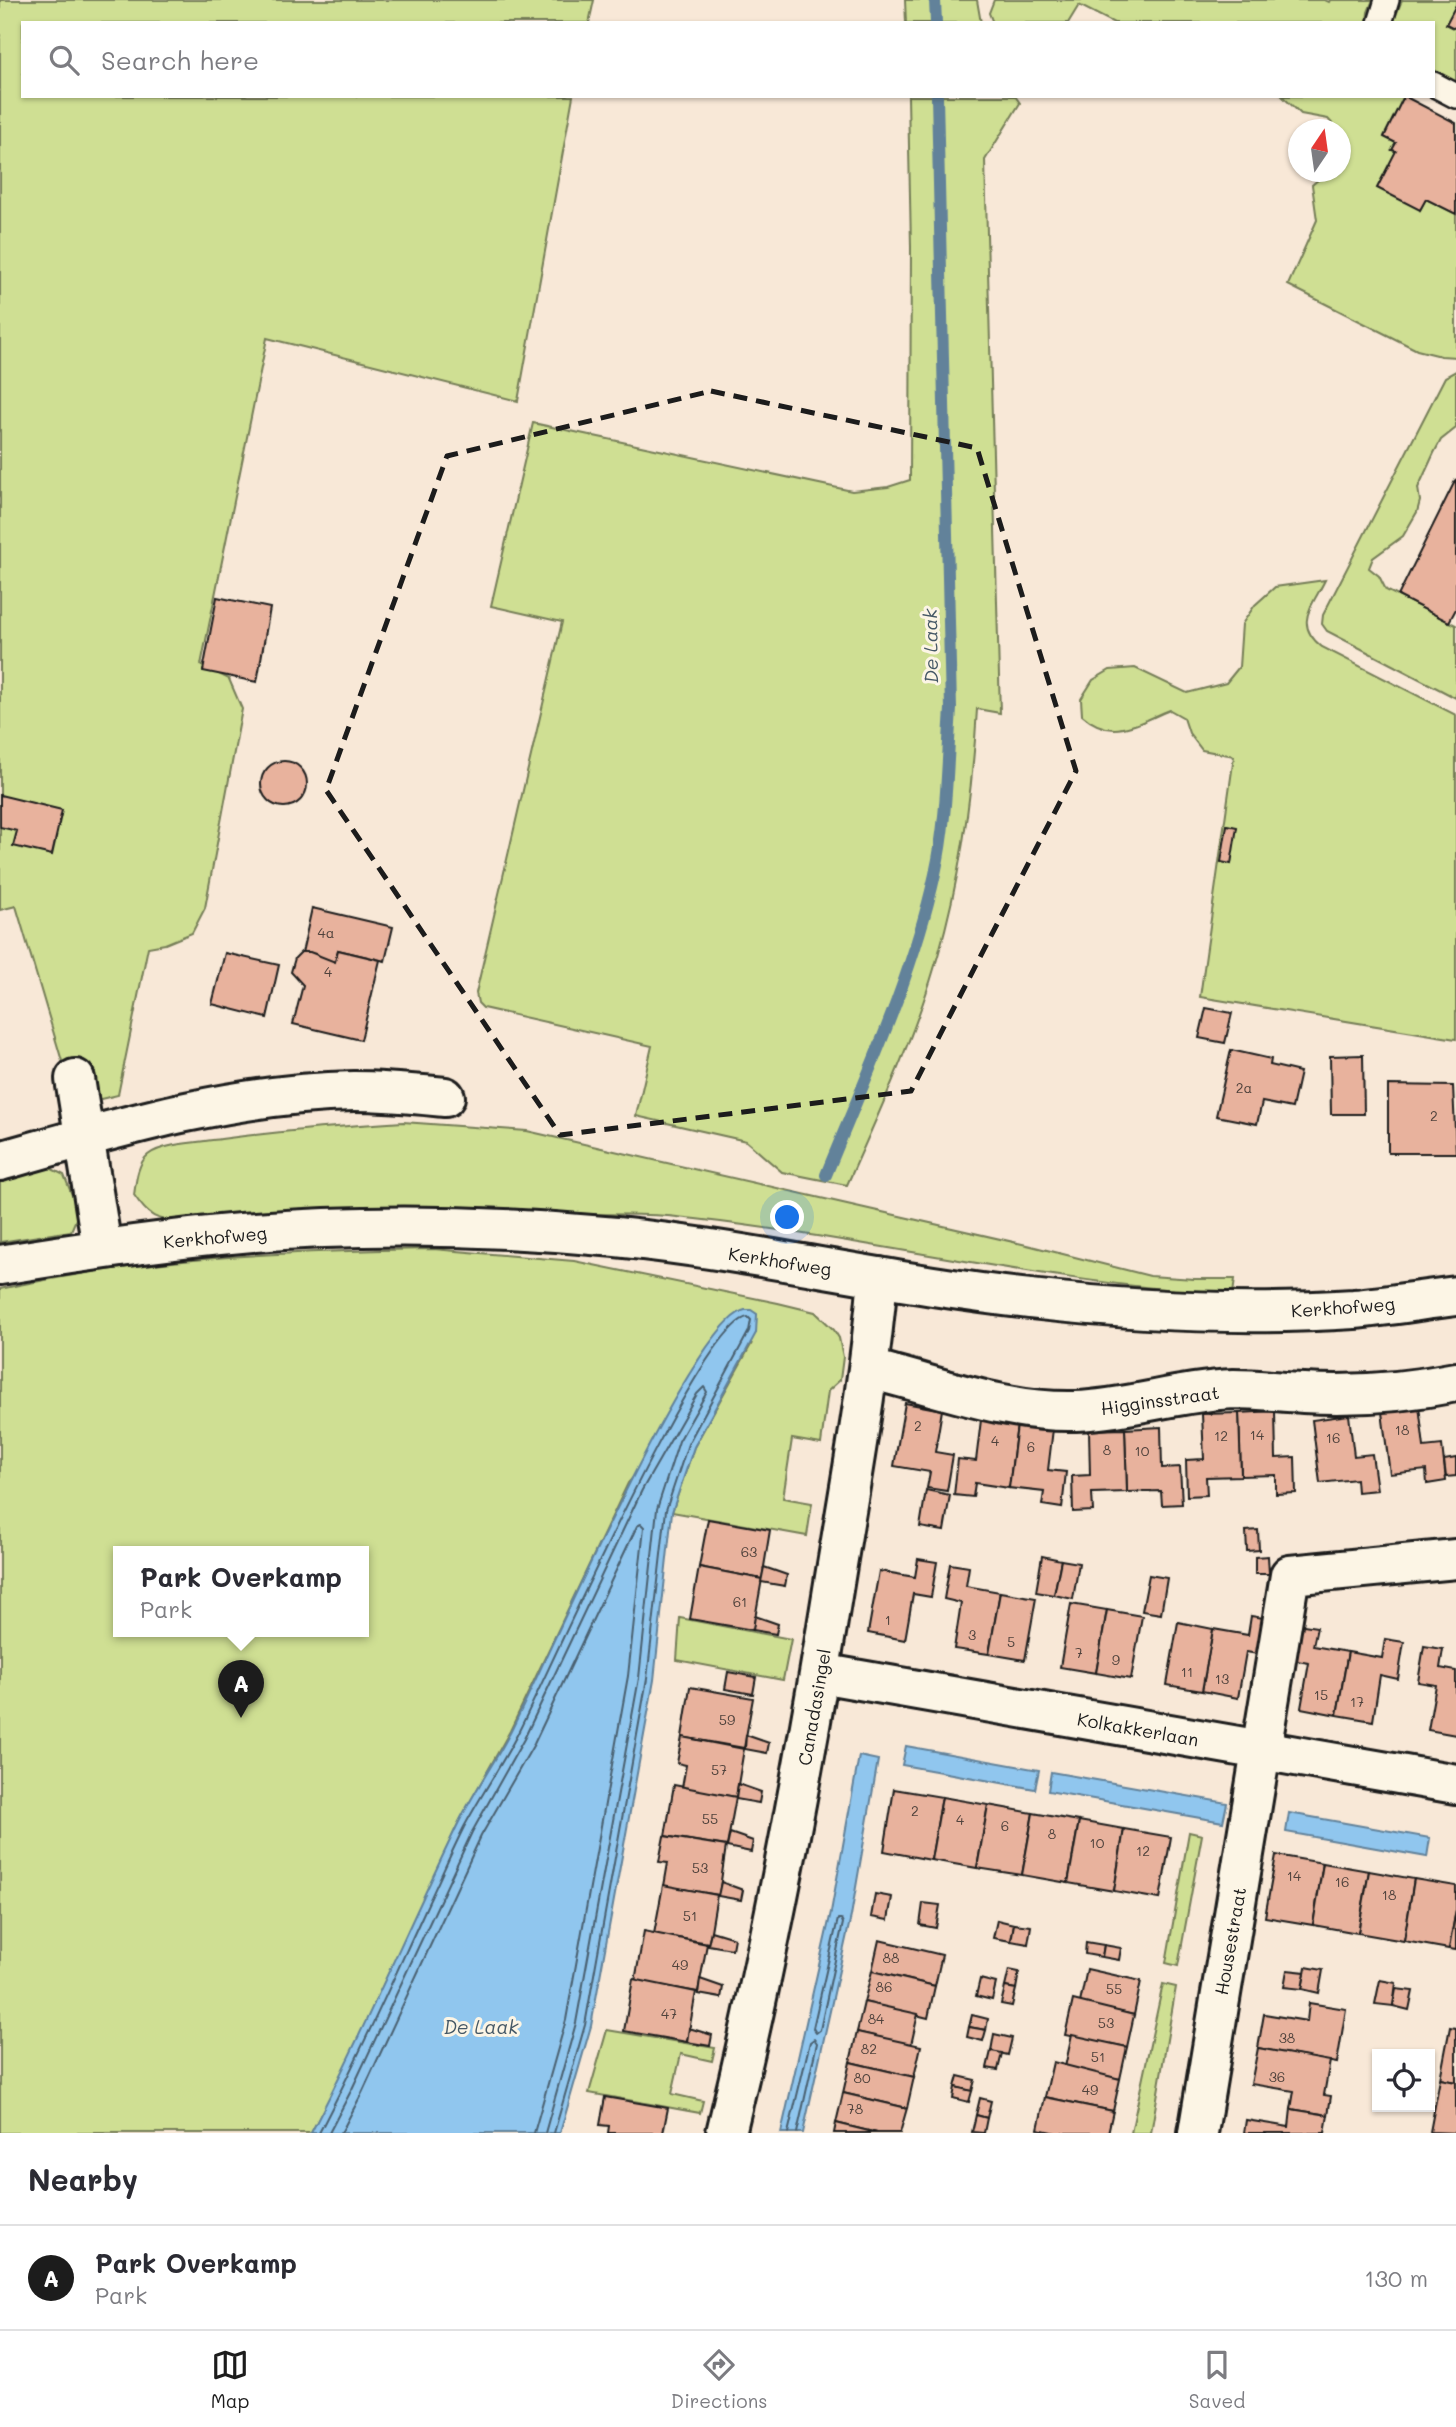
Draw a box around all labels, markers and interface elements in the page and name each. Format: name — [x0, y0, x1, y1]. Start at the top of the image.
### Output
search box — [21, 21, 1435, 98]
icon: search — [45, 41, 83, 79]
text: Search here — [101, 43, 259, 77]
north arrow — [1288, 119, 1351, 182]
water label: De Laak — [917, 608, 943, 684]
house number: 4a — [318, 923, 334, 942]
house number: 4 — [324, 962, 333, 981]
house number: 2a — [1236, 1078, 1252, 1097]
house number: 2 — [1430, 1106, 1438, 1125]
your location — [770, 1200, 804, 1234]
street label: Kerkhofweg — [162, 1221, 268, 1253]
street label: Kerkhofweg — [727, 1241, 833, 1281]
street label: Kerkhofweg — [1290, 1291, 1396, 1323]
street label: Higginsstraat — [1099, 1380, 1221, 1420]
house number: 2 — [914, 1416, 922, 1435]
house number: 18 — [1395, 1420, 1409, 1439]
house number: 14 — [1250, 1425, 1265, 1444]
house number: 12 — [1214, 1426, 1228, 1445]
house number: 16 — [1326, 1428, 1340, 1447]
house number: 4 — [991, 1431, 1000, 1450]
house number: 6 — [1027, 1437, 1035, 1456]
house number: 8 — [1103, 1440, 1111, 1459]
house number: 10 — [1135, 1441, 1150, 1460]
house number: 63 — [741, 1542, 757, 1561]
popup — [113, 1546, 369, 1637]
text: Park Overkamp — [140, 1560, 342, 1594]
house number: 61 — [733, 1592, 747, 1611]
text: Park — [140, 1594, 192, 1624]
house number: 1 — [885, 1610, 891, 1629]
house number: 3 — [968, 1625, 976, 1644]
house number: 5 — [1007, 1632, 1015, 1651]
house number: 7 — [1075, 1643, 1083, 1662]
street label: Canadasingel — [792, 1647, 836, 1767]
house number: 9 — [1112, 1650, 1120, 1669]
pin: A — [218, 1660, 264, 1718]
house number: 11 — [1181, 1662, 1193, 1681]
house number: 13 — [1215, 1669, 1229, 1688]
house number: 15 — [1314, 1685, 1328, 1704]
house number: 17 — [1350, 1692, 1364, 1711]
street label: Kolkakkerlaan — [1075, 1706, 1201, 1752]
house number: 59 — [719, 1710, 735, 1729]
house number: 57 — [711, 1760, 727, 1779]
house number: 2 — [911, 1801, 919, 1820]
house number: 55 — [702, 1809, 718, 1828]
house number: 4 — [956, 1810, 965, 1829]
house number: 6 — [1001, 1816, 1009, 1835]
house number: 8 — [1048, 1824, 1056, 1843]
house number: 10 — [1090, 1833, 1105, 1852]
house number: 12 — [1136, 1841, 1150, 1860]
house number: 53 — [692, 1858, 708, 1877]
house number: 14 — [1287, 1866, 1302, 1885]
house number: 16 — [1335, 1872, 1349, 1891]
street label: Housestraat — [1209, 1885, 1251, 1997]
house number: 18 — [1382, 1885, 1396, 1904]
house number: 51 — [683, 1906, 697, 1925]
house number: 88 — [883, 1948, 899, 1967]
house number: 49 — [672, 1955, 688, 1974]
house number: 86 — [876, 1977, 892, 1996]
house number: 55 — [1106, 1979, 1122, 1998]
house number: 47 — [661, 2004, 677, 2023]
house number: 84 — [868, 2009, 885, 2028]
house number: 53 — [1098, 2013, 1114, 2032]
water label: De Laak — [444, 2014, 519, 2039]
house number: 38 — [1279, 2028, 1295, 2047]
house number: 82 — [861, 2039, 877, 2058]
house number: 51 — [1091, 2047, 1105, 2066]
map controls — [1372, 2049, 1435, 2112]
button: locate — [1372, 2049, 1435, 2112]
house number: 36 — [1269, 2067, 1285, 2086]
house number: 80 — [853, 2068, 871, 2087]
house number: 49 — [1082, 2080, 1098, 2099]
house number: 78 — [847, 2099, 863, 2118]
text: Nearby — [28, 2159, 138, 2199]
text: Park Overkamp — [95, 2246, 297, 2280]
text: A — [43, 2263, 59, 2293]
text: 130 m — [1364, 2263, 1428, 2293]
text: Park — [95, 2280, 147, 2310]
tab: Map — [211, 2346, 249, 2413]
tab: Directions — [671, 2346, 767, 2413]
tab: Saved — [1189, 2346, 1245, 2413]

